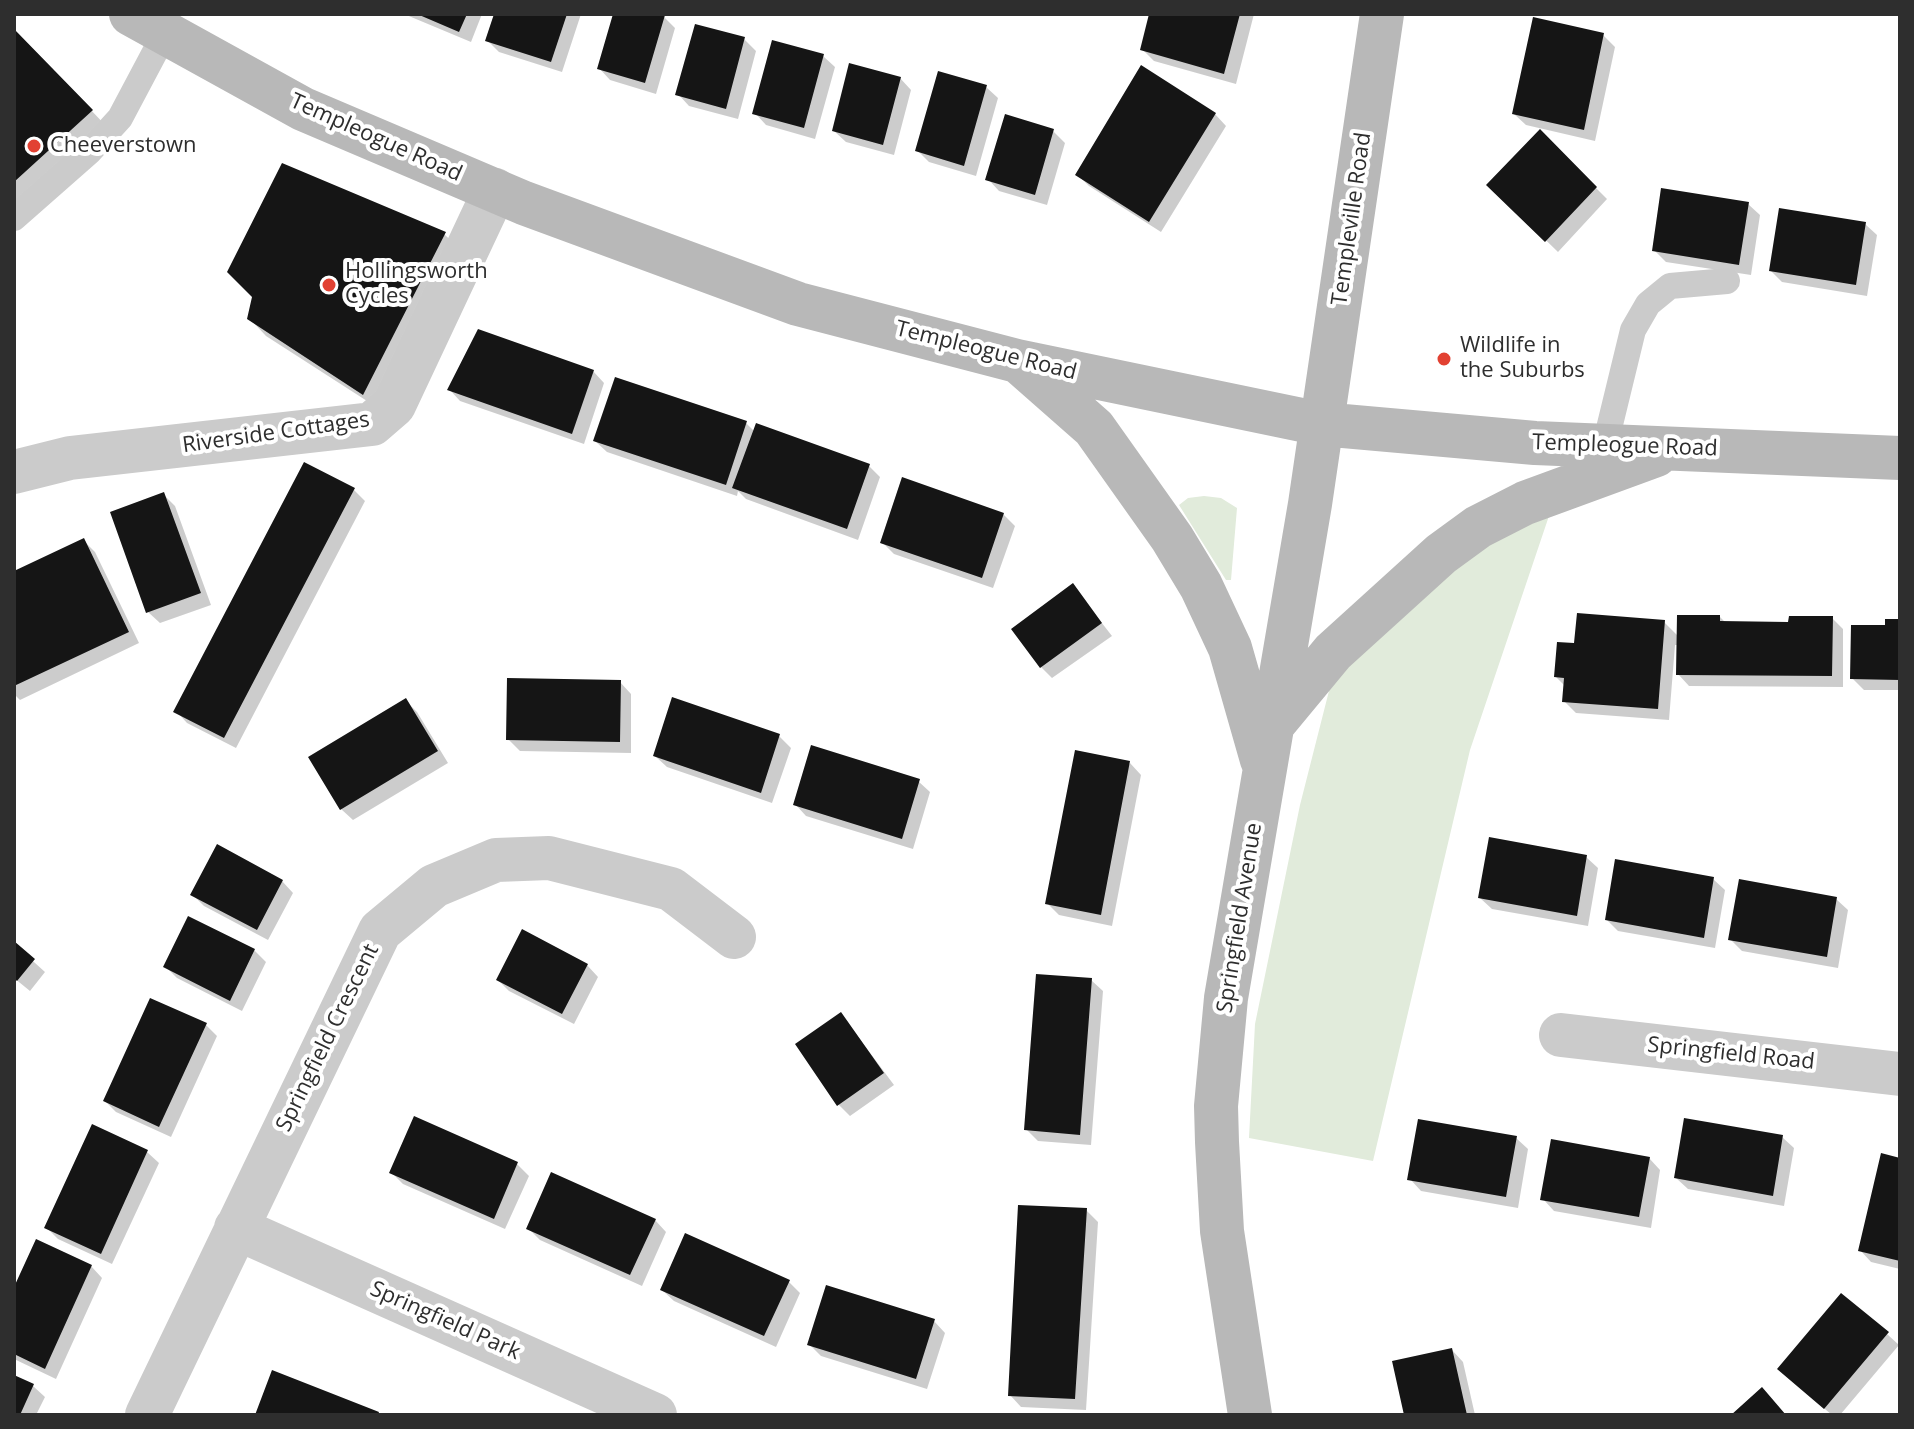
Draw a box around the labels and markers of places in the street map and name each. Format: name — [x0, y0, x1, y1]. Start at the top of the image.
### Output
place label: Cheeverstown — [50, 133, 196, 159]
marker: Cheeverstown — [25, 137, 43, 155]
place label: Hollingsworth Cycles — [345, 259, 488, 310]
marker: Hollingsworth Cycles — [320, 276, 338, 294]
place label: Wildlife in the Suburbs — [1460, 333, 1585, 384]
marker: Wildlife in the Suburbs — [1435, 350, 1453, 368]

